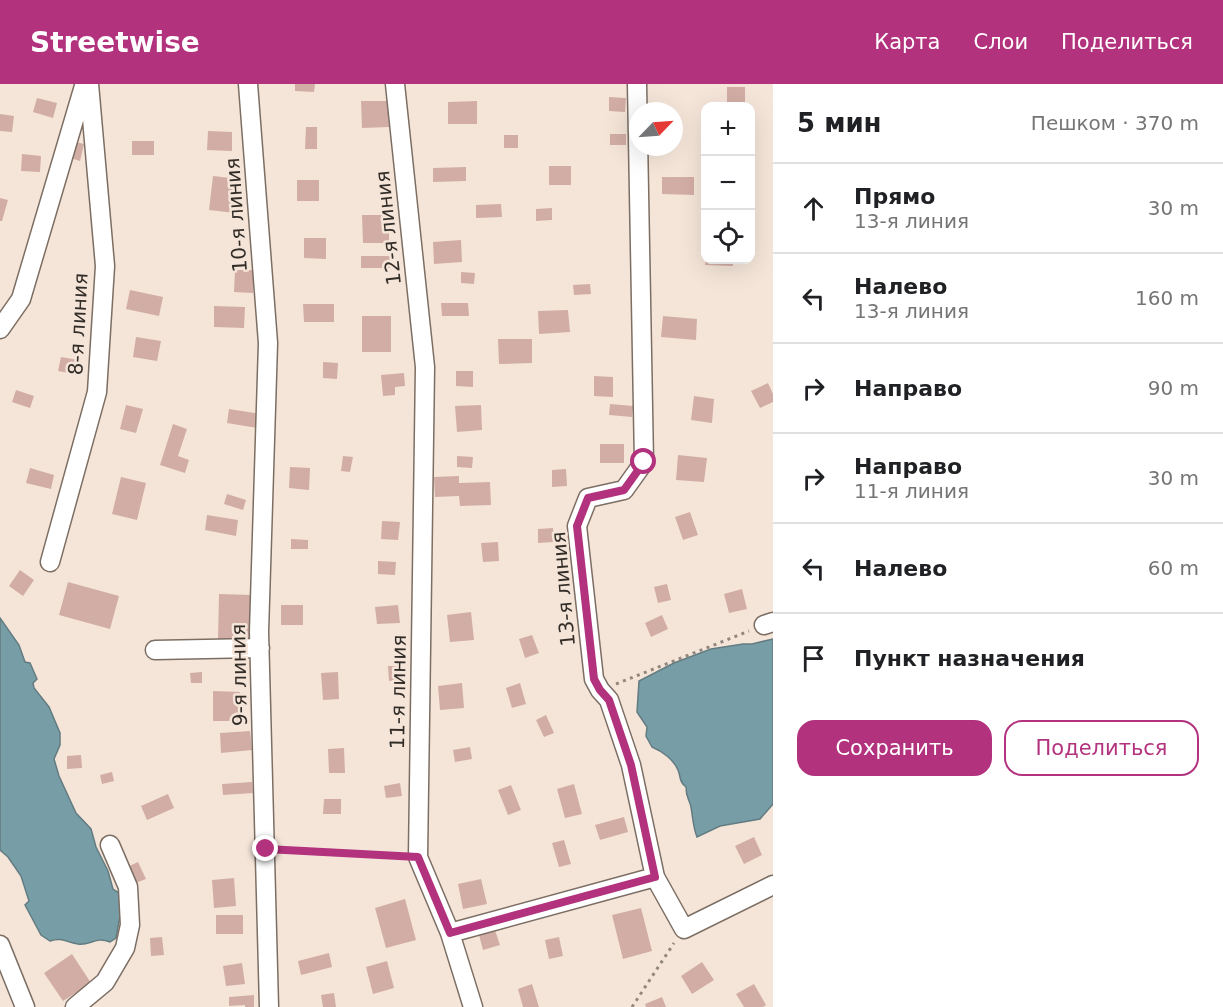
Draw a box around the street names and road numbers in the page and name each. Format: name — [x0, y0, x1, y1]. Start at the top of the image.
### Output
street label: 10-я линия — [220, 157, 252, 273]
street label: 12-я линия — [370, 170, 406, 286]
street label: 8-я линия — [63, 272, 93, 376]
street label: 13-я линия — [546, 531, 580, 647]
street label: 9-я линия — [226, 624, 252, 726]
street label: 11-я линия — [385, 634, 411, 750]

